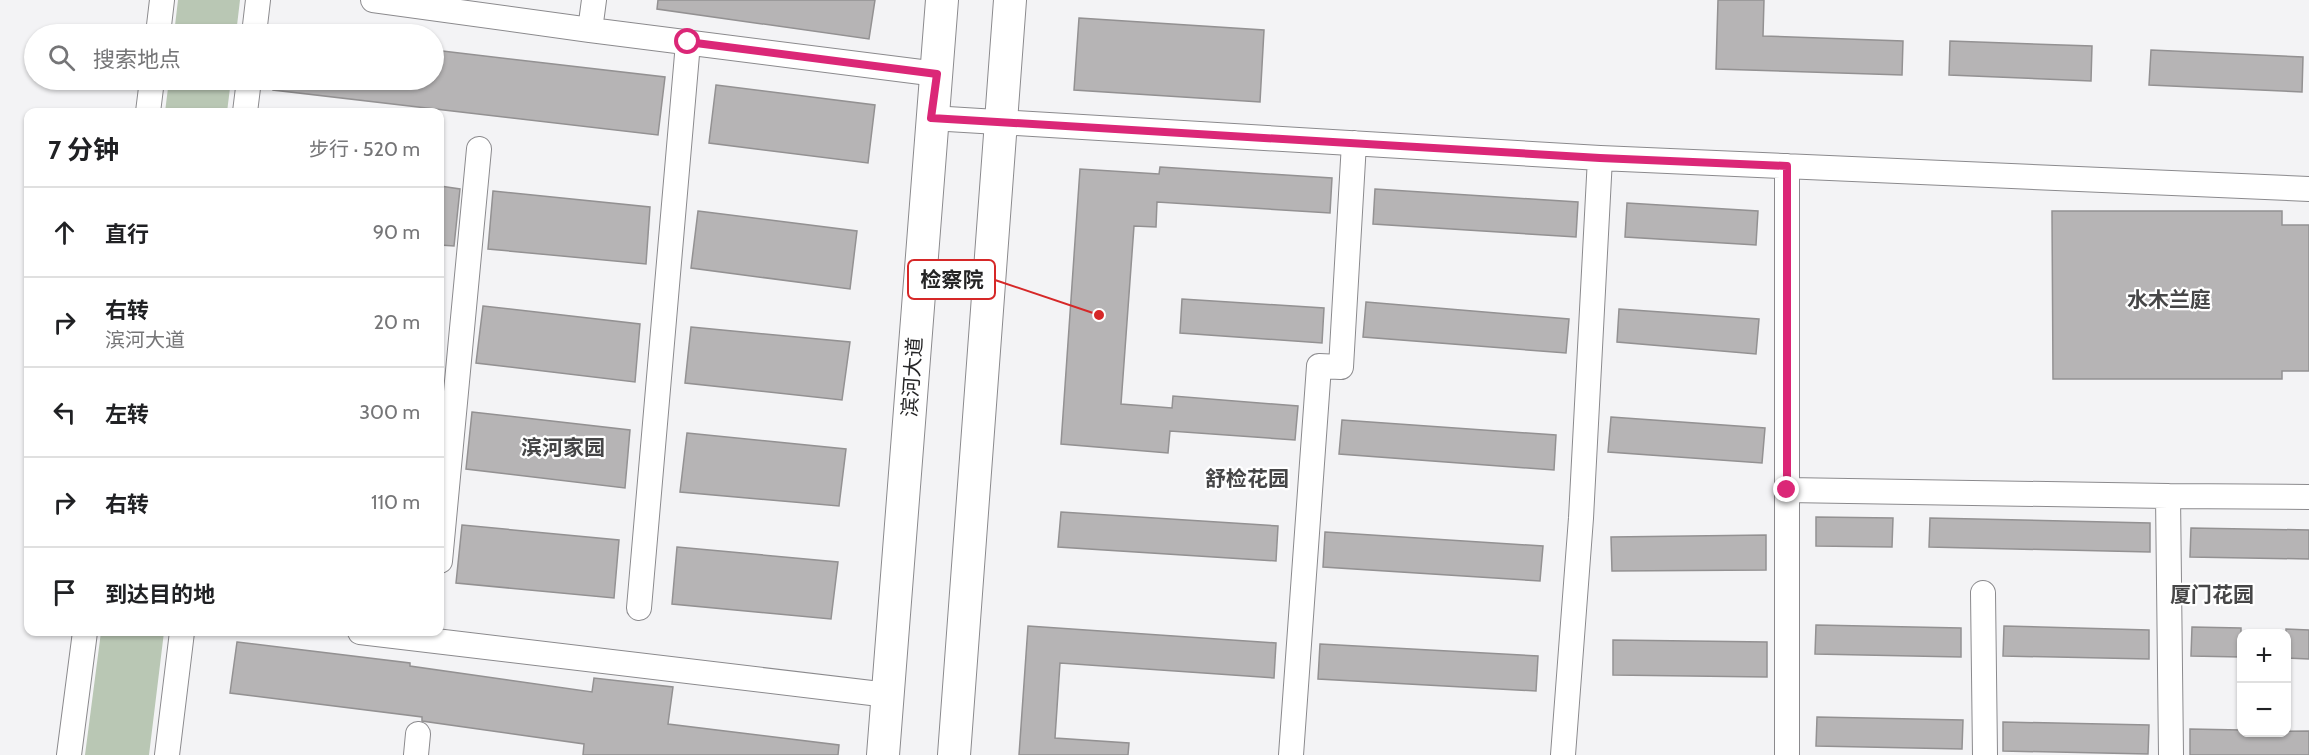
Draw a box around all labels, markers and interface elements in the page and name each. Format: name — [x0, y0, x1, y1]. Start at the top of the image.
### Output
search box — [24, 24, 444, 90]
route start — [674, 28, 700, 54]
icon: search — [45, 41, 78, 74]
text: 搜索地点 — [93, 46, 181, 73]
text: 7 分钟 — [48, 134, 119, 166]
text: 步行 · 520 m — [309, 137, 420, 161]
icon: ahead — [48, 216, 81, 249]
text: 90 m — [373, 220, 420, 244]
text: 直行 — [105, 221, 149, 248]
callout: 检察院 — [908, 260, 995, 299]
text: 检察院 — [921, 267, 984, 292]
district label: 水木兰庭 — [2127, 287, 2211, 312]
text: 右转 — [105, 297, 149, 324]
icon: right — [48, 306, 81, 339]
text: 20 m — [374, 310, 420, 334]
text: 滨河大道 — [105, 328, 185, 352]
street label: 滨河大道 — [897, 336, 927, 418]
icon: left — [48, 396, 81, 429]
text: 300 m — [359, 400, 420, 424]
text: 左转 — [105, 401, 149, 428]
district label: 滨河家园 — [521, 435, 605, 460]
district label: 舒检花园 — [1205, 466, 1289, 491]
route end — [1773, 476, 1799, 502]
icon: right — [48, 486, 81, 519]
text: 110 m — [371, 490, 420, 514]
text: 右转 — [105, 491, 149, 518]
icon: arrive — [48, 576, 81, 609]
text: 到达目的地 — [105, 581, 215, 608]
district label: 厦门花园 — [2170, 582, 2254, 607]
map controls — [2237, 629, 2291, 737]
button: + — [2237, 629, 2291, 683]
button: − — [2237, 683, 2291, 737]

